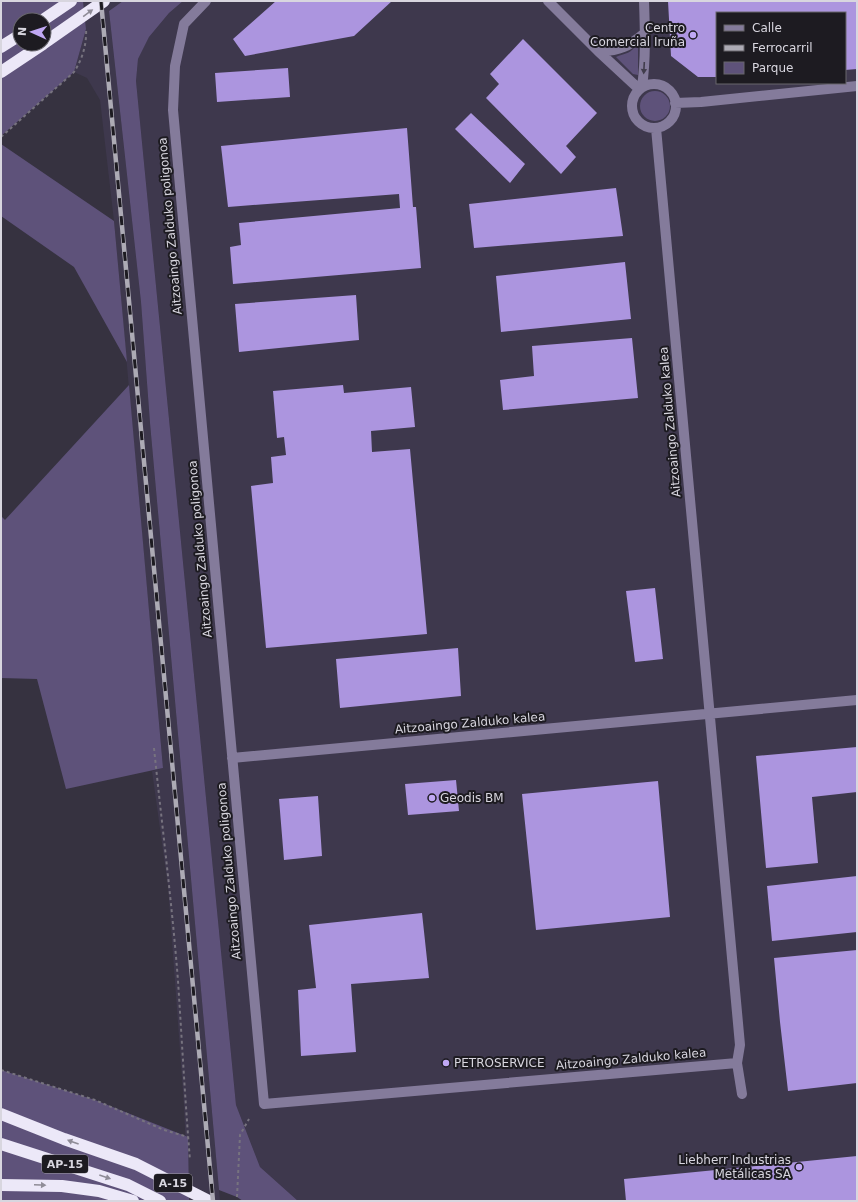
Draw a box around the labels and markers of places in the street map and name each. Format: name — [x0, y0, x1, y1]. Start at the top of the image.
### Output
place label: Centro Comercial Iruña — [590, 21, 685, 49]
marker: Centro Comercial Iruña — [688, 30, 698, 40]
place label: Geodis BM — [440, 791, 504, 805]
marker: Geodis BM — [427, 793, 437, 803]
place label: PETROSERVICE — [454, 1056, 545, 1070]
marker: PETROSERVICE — [441, 1058, 451, 1068]
place label: Liebherr Industrias Metálicas SA — [678, 1153, 792, 1181]
marker: Liebherr Industrias Metálicas SA — [794, 1162, 804, 1172]

